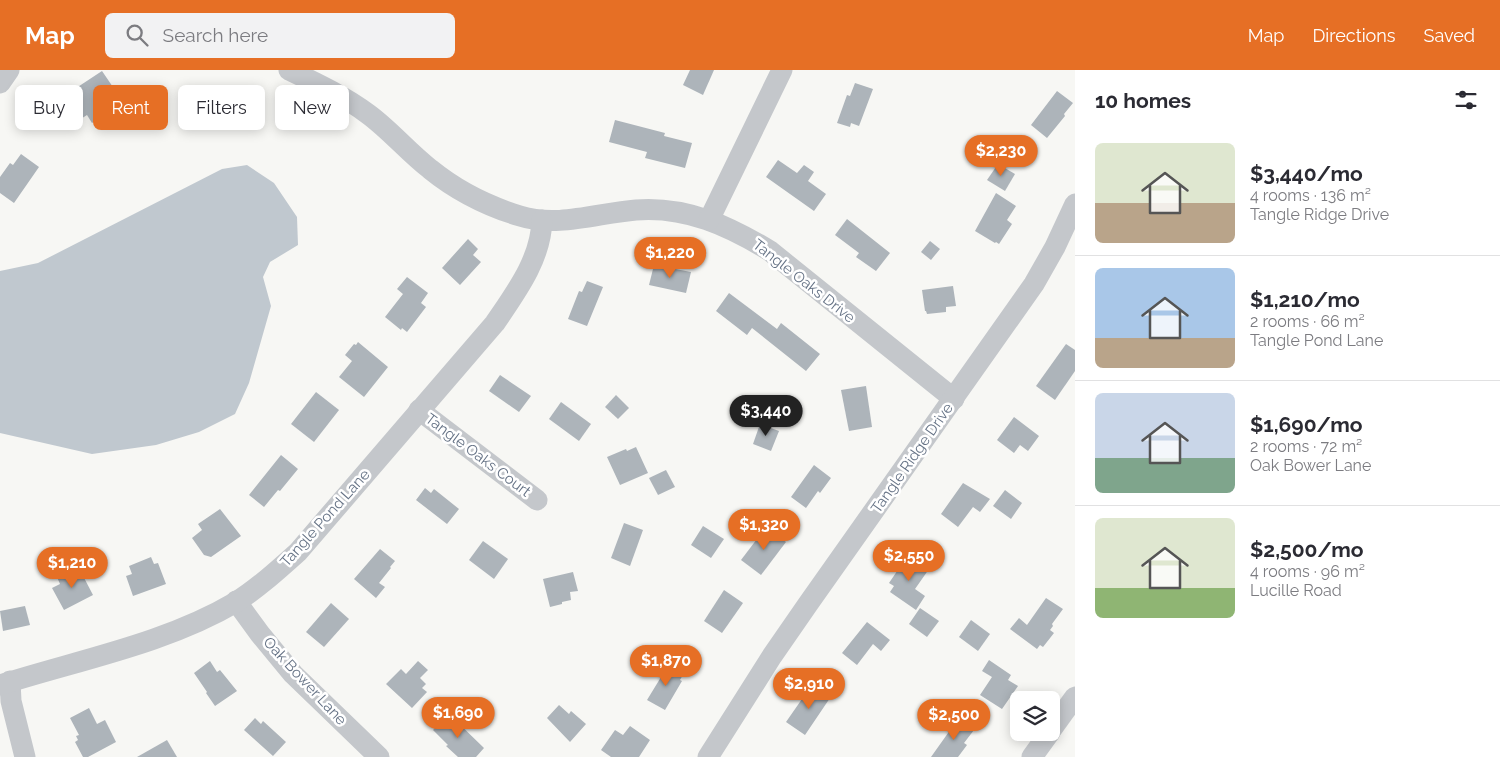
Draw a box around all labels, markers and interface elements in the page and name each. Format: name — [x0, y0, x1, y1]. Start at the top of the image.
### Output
search box — [105, 13, 455, 58]
text: Map — [25, 21, 75, 50]
icon: search — [123, 21, 151, 49]
text: Search here — [163, 24, 268, 46]
text: Map — [1248, 25, 1284, 46]
text: Directions — [1312, 25, 1396, 46]
text: Saved — [1424, 25, 1475, 46]
chip: Buy — [15, 85, 83, 130]
chip: Rent — [93, 85, 168, 130]
chip: Filters — [178, 85, 265, 130]
chip: New — [275, 85, 349, 130]
icon: filters — [1452, 86, 1480, 114]
text: 10 homes — [1095, 88, 1191, 113]
pin: $2,230 — [960, 134, 1042, 177]
text: $2,230 — [976, 141, 1026, 160]
text: $3,440/mo — [1250, 161, 1363, 186]
icon: home — [1135, 163, 1195, 223]
text: 4 rooms · 136 m² — [1250, 186, 1371, 205]
text: Tangle Ridge Drive — [1250, 205, 1389, 224]
pin: $1,220 — [629, 236, 711, 279]
street label: Tangle Oaks Drive — [749, 236, 859, 327]
text: $1,220 — [645, 243, 695, 262]
text: $1,210/mo — [1250, 287, 1360, 312]
icon: home — [1135, 288, 1195, 348]
text: 2 rooms · 66 m² — [1250, 312, 1365, 331]
text: Tangle Pond Lane — [1250, 331, 1383, 350]
pin: $3,440 — [725, 394, 807, 437]
street label: Tangle Ridge Drive — [867, 399, 957, 517]
text: $3,440 — [741, 401, 791, 420]
street label: Tangle Oaks Court — [422, 410, 534, 500]
text: $1,690/mo — [1250, 412, 1363, 437]
icon: home — [1135, 413, 1195, 473]
text: 2 rooms · 72 m² — [1250, 437, 1362, 456]
text: Oak Bower Lane — [1250, 456, 1371, 475]
street label: Tangle Pond Lane — [277, 465, 374, 570]
pin: $1,320 — [723, 508, 805, 551]
text: $1,320 — [739, 515, 789, 534]
text: $2,500/mo — [1250, 537, 1363, 562]
icon: home — [1135, 538, 1195, 598]
pin: $2,550 — [868, 540, 950, 582]
pin: $1,210 — [31, 546, 113, 589]
text: $2,550 — [884, 546, 934, 565]
text: $1,210 — [48, 553, 96, 572]
text: 4 rooms · 96 m² — [1250, 562, 1365, 581]
text: Lucille Road — [1250, 581, 1342, 600]
street label: Oak Bower Lane — [260, 633, 350, 729]
pin: $1,870 — [625, 644, 707, 687]
text: $1,870 — [641, 651, 691, 670]
pin: $2,910 — [768, 668, 850, 710]
text: $2,910 — [784, 674, 834, 693]
map controls — [1010, 691, 1060, 741]
button: layers — [1010, 691, 1060, 741]
pin: $1,690 — [417, 696, 499, 739]
pin: $2,500 — [913, 698, 995, 741]
text: $1,690 — [433, 703, 483, 722]
text: $2,500 — [928, 705, 980, 724]

